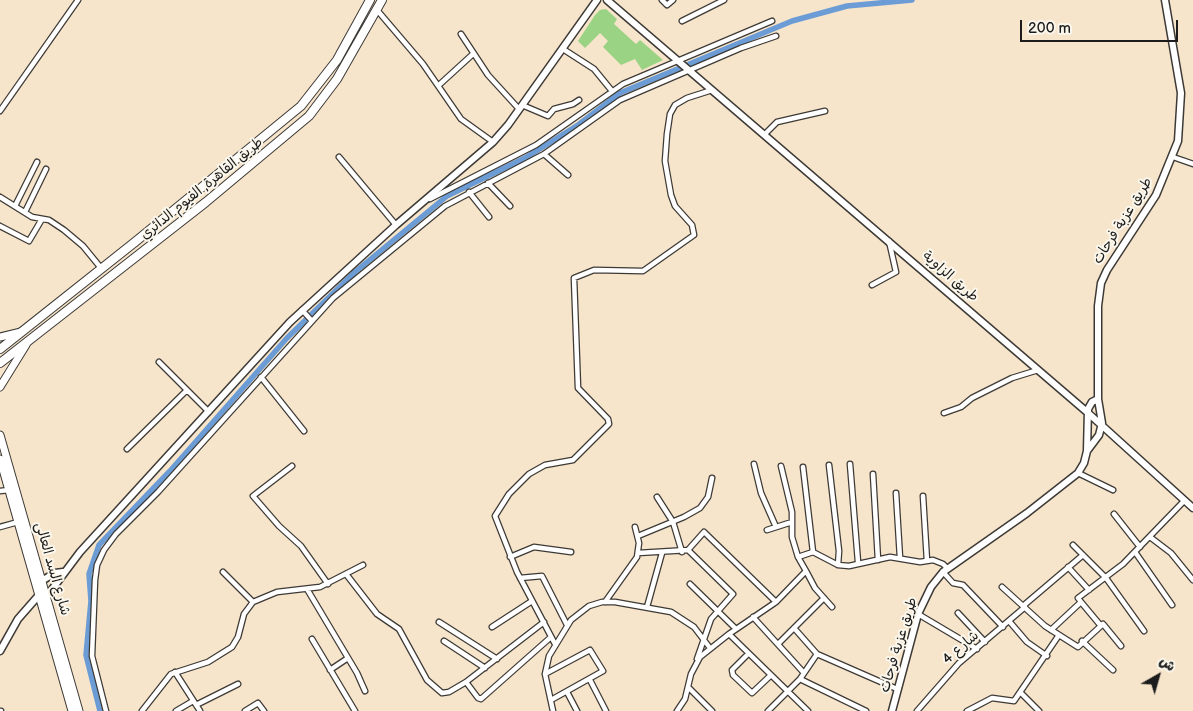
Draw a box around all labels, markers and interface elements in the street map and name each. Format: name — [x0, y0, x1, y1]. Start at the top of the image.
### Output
scale bar — [1023, 10, 1180, 42]
text: 200 m — [1028, 19, 1071, 38]
street label: طريق القاهرة, الفيوم الدائري — [137, 134, 267, 244]
street label: طريق عزبة فرحات — [1090, 175, 1156, 267]
street label: طريق الزاوية — [919, 248, 981, 306]
street label: شارع السد العالى — [31, 521, 73, 617]
street label: طريق عزبة فرحات — [877, 595, 921, 695]
street label: شارع 4 — [939, 628, 983, 668]
north arrow — [1133, 651, 1183, 701]
text: ش — [1156, 652, 1179, 675]

